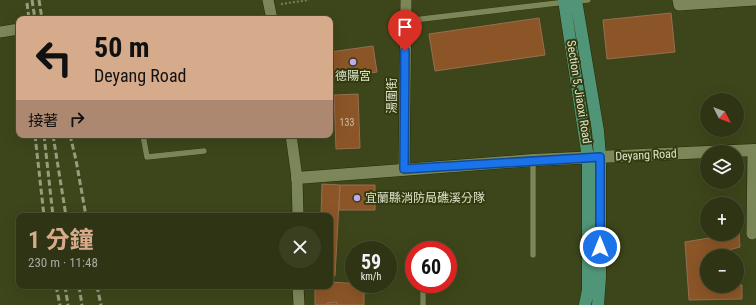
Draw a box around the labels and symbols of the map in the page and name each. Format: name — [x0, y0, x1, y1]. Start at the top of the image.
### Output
pin — [388, 10, 422, 51]
street label: Section 5, Jiaoxi Road — [564, 39, 594, 145]
marker: 德陽宮 — [348, 57, 358, 67]
place label: 德陽宮 — [335, 69, 371, 83]
street label: 湯圍街 — [385, 78, 399, 114]
north arrow — [700, 93, 744, 137]
house number: 133 — [340, 117, 354, 128]
street label: Deyang Road — [615, 146, 677, 164]
place label: 宜蘭縣消防局礁溪分隊 — [365, 191, 485, 205]
marker: 宜蘭縣消防局礁溪分隊 — [352, 193, 362, 203]
position arrow — [579, 226, 621, 268]
speed limit sign: 60 — [405, 241, 457, 293]

